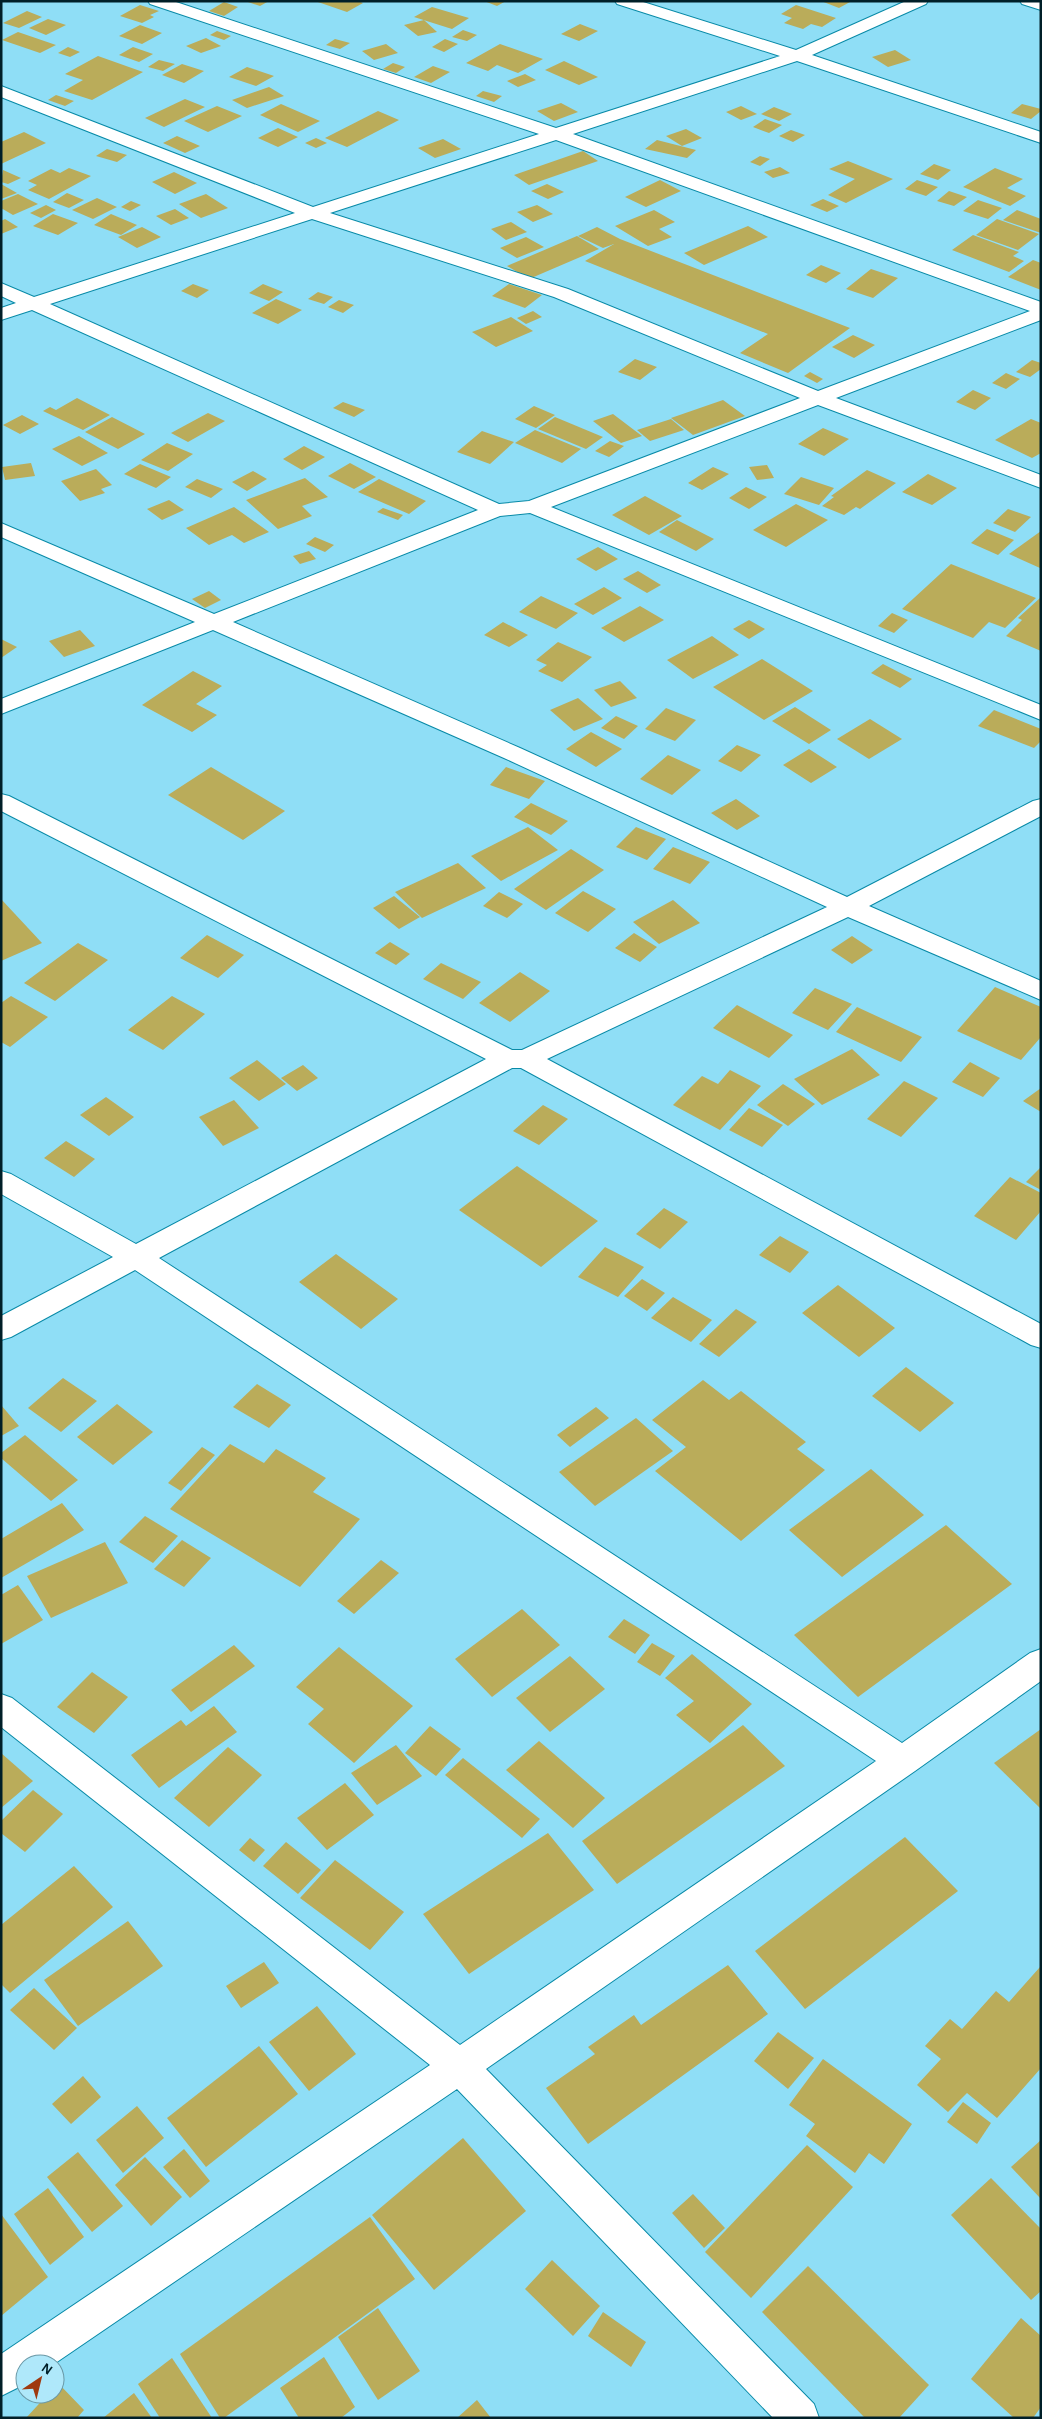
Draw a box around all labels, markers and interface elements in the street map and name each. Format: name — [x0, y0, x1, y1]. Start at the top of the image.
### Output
north arrow — [15, 2354, 65, 2404]
text: N — [39, 2361, 55, 2378]

